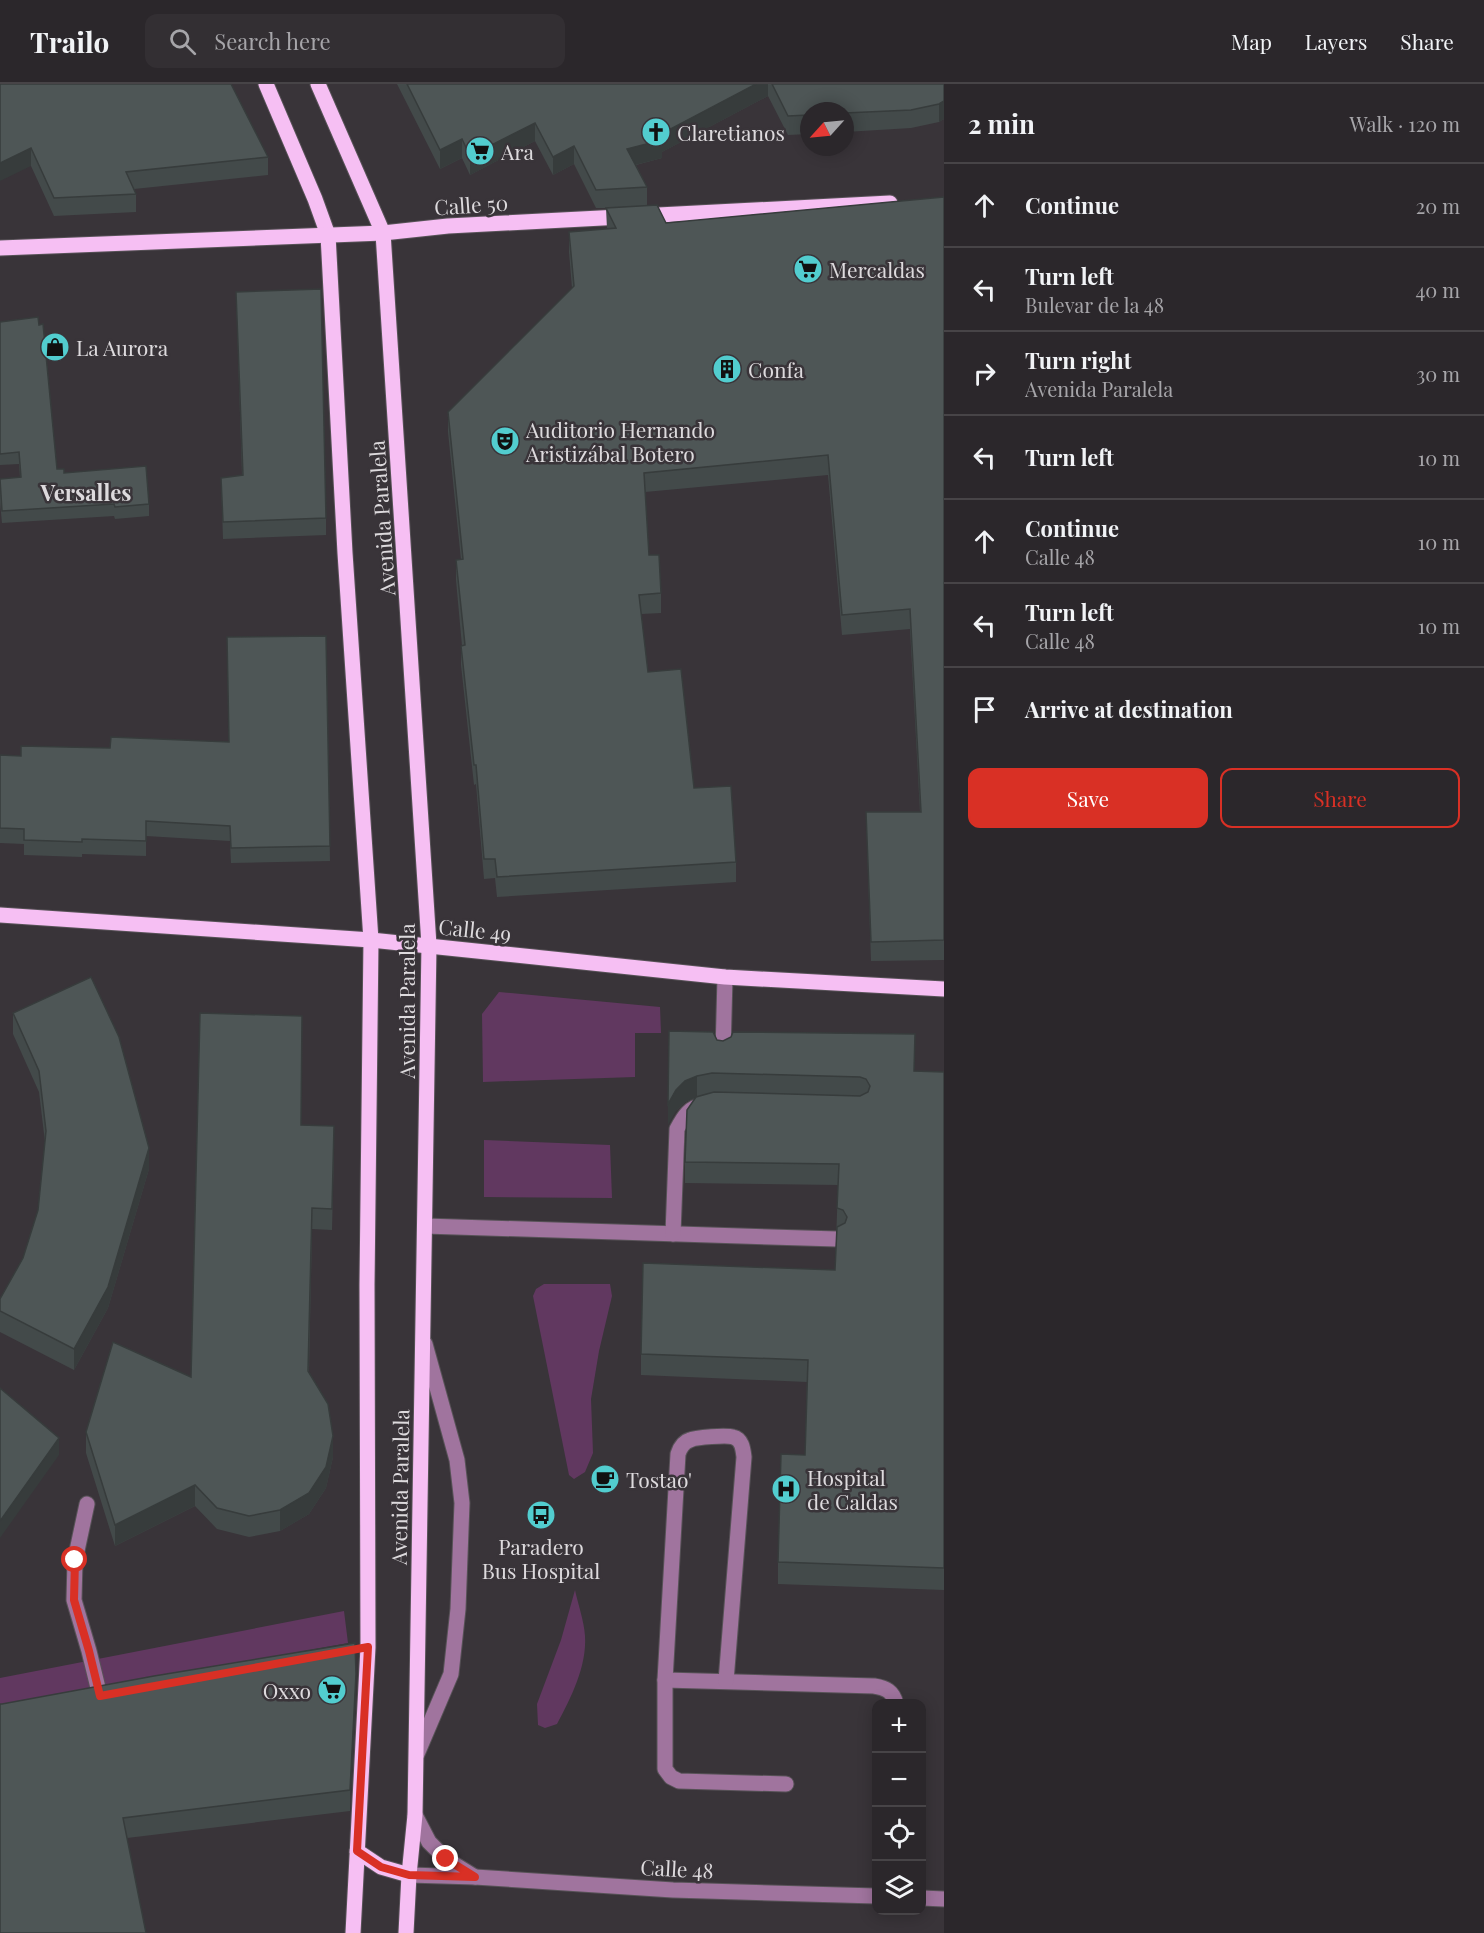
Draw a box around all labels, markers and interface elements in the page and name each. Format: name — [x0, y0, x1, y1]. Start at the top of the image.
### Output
search box — [145, 14, 565, 68]
text: Trailo — [30, 23, 109, 60]
icon: search — [166, 25, 199, 58]
text: Search here — [214, 26, 331, 56]
text: Map — [1231, 27, 1272, 55]
text: Layers — [1305, 27, 1367, 55]
text: Share — [1400, 27, 1454, 55]
north arrow — [800, 102, 854, 156]
text: 2 min — [968, 106, 1035, 141]
text: Walk · 120 m — [1350, 110, 1460, 137]
church icon: Claretianos — [640, 116, 672, 148]
place label: Claretianos — [677, 118, 785, 146]
supermarket icon: Ara — [464, 135, 496, 167]
place label: Ara — [500, 137, 535, 165]
street label: Calle 50 — [433, 187, 509, 221]
icon: ahead — [968, 189, 1001, 222]
text: Continue — [1025, 190, 1119, 220]
text: 20 m — [1416, 192, 1460, 219]
supermarket icon: Mercaldas — [792, 253, 824, 285]
place label: Mercaldas — [829, 255, 925, 283]
text: Turn left — [1025, 261, 1114, 291]
icon: left — [968, 273, 1001, 306]
text: 40 m — [1415, 276, 1460, 303]
text: Bulevar de la 48 — [1025, 291, 1164, 318]
shop icon: La Aurora — [39, 331, 71, 363]
place label: La Aurora — [76, 333, 169, 361]
text: Turn right — [1025, 345, 1131, 375]
building icon: Confa — [711, 353, 743, 385]
place label: Confa — [748, 355, 804, 383]
icon: right — [968, 357, 1001, 390]
text: 30 m — [1416, 360, 1460, 387]
text: Avenida Paralela — [1025, 375, 1173, 402]
place label: Auditorio Hernando Aristizábal Botero — [525, 415, 715, 467]
theatre icon: Auditorio Hernando Aristizábal Botero — [489, 425, 521, 457]
street label: Avenida Paralela — [362, 439, 400, 598]
icon: left — [968, 441, 1001, 474]
text: Turn left — [1025, 442, 1114, 472]
text: 10 m — [1418, 444, 1460, 471]
district label: Versalles — [40, 477, 131, 507]
text: Continue — [1025, 513, 1119, 543]
icon: ahead — [968, 525, 1001, 558]
text: 10 m — [1418, 528, 1460, 555]
text: Calle 48 — [1025, 543, 1095, 570]
text: Turn left — [1025, 597, 1114, 627]
icon: left — [968, 609, 1001, 642]
text: 10 m — [1418, 612, 1460, 639]
text: Calle 48 — [1025, 627, 1095, 654]
icon: arrive — [968, 693, 1001, 726]
text: Arrive at destination — [1025, 694, 1233, 724]
button: Save — [968, 768, 1208, 828]
button: Share — [1220, 768, 1460, 828]
street label: Calle 49 — [437, 911, 513, 947]
street label: Avenida Paralela — [392, 923, 420, 1080]
street label: Avenida Paralela — [384, 1408, 414, 1566]
cafe icon: Tostao' — [589, 1463, 621, 1495]
place label: Hospital de Caldas — [807, 1463, 898, 1515]
place label: Tostao' — [626, 1465, 692, 1493]
hospital icon: Hospital de Caldas — [770, 1473, 802, 1505]
bus stop icon: Paradero Bus Hospital — [525, 1499, 557, 1531]
place label: Paradero Bus Hospital — [482, 1532, 600, 1584]
route start — [61, 1546, 87, 1572]
supermarket icon: Oxxo — [316, 1674, 348, 1706]
place label: Oxxo — [263, 1676, 311, 1704]
map controls — [872, 1699, 926, 1915]
button: + — [872, 1699, 926, 1753]
button: − — [872, 1753, 926, 1807]
button: locate — [872, 1807, 926, 1861]
route end — [432, 1845, 458, 1871]
street label: Calle 48 — [640, 1852, 714, 1884]
button: layers — [872, 1861, 926, 1915]

